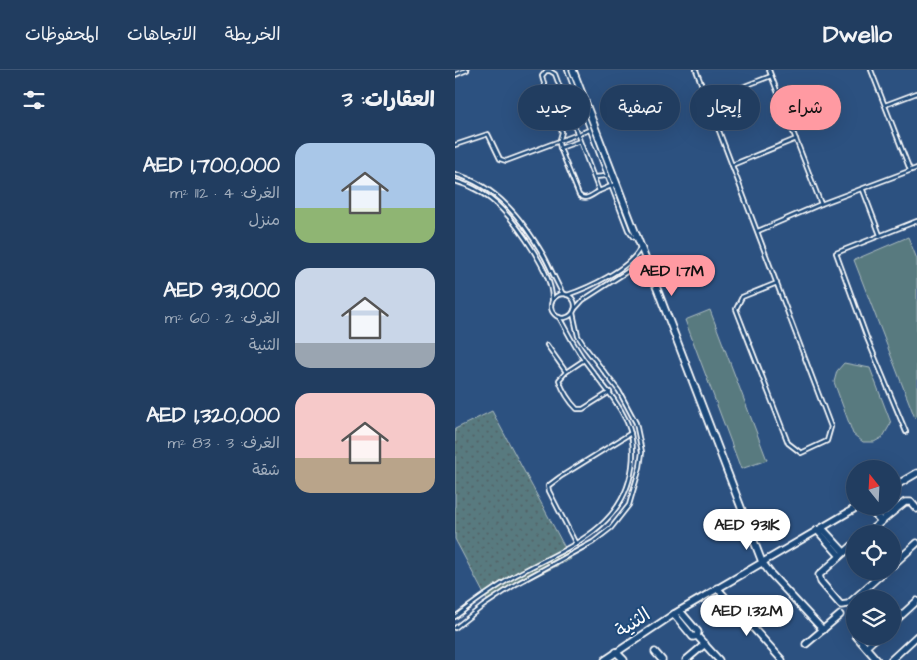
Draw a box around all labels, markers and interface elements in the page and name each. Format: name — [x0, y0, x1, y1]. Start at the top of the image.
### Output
text: Dwello — [823, 18, 892, 52]
text: المحفوظات — [25, 22, 99, 47]
text: الاتجاهات — [127, 22, 197, 47]
text: الخريطة — [225, 22, 281, 47]
text: العقارات: 3 — [342, 85, 435, 114]
chip: جديد — [518, 85, 590, 130]
chip: تصفية — [600, 85, 680, 130]
chip: إيجار — [690, 85, 760, 130]
chip: شراء — [770, 85, 841, 130]
icon: filters — [20, 86, 48, 114]
text: AED 1,700,000 — [143, 151, 280, 180]
icon: home — [335, 163, 395, 223]
text: الغرف: 4 · 112 m² — [170, 182, 280, 204]
text: منزل — [248, 209, 280, 231]
pin: AED 1.7M — [620, 254, 724, 297]
text: AED 1.7M — [640, 260, 704, 282]
text: AED 931,000 — [163, 276, 280, 305]
icon: home — [335, 288, 395, 348]
text: الغرف: 2 · 60 m² — [165, 307, 280, 329]
text: الثنية — [249, 334, 280, 356]
text: AED 1,320,000 — [146, 401, 280, 430]
icon: home — [335, 413, 395, 473]
text: الغرف: 3 · 83 m² — [167, 432, 280, 454]
text: شقة — [252, 459, 280, 481]
north arrow — [846, 460, 901, 515]
map controls — [846, 460, 901, 645]
pin: AED 931K — [695, 508, 799, 551]
text: AED 931K — [714, 514, 780, 536]
button: locate — [846, 525, 901, 580]
button: layers — [846, 590, 901, 645]
pin: AED 1.32M — [690, 594, 804, 637]
text: AED 1.32M — [711, 600, 783, 622]
street label: الثنية — [610, 602, 656, 644]

